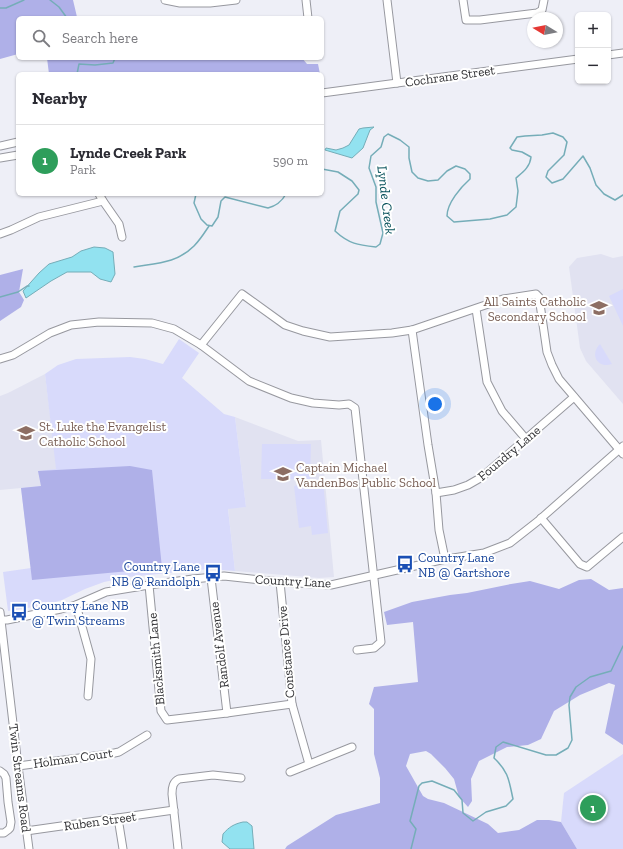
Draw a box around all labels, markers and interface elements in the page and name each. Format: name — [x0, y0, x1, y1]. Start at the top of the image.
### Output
north arrow — [527, 12, 563, 48]
map controls — [575, 12, 611, 84]
button: + — [575, 12, 611, 48]
search box — [16, 16, 324, 60]
icon: search — [30, 27, 52, 49]
text: Search here — [62, 29, 138, 47]
button: − — [575, 48, 611, 84]
street label: Cochrane Street — [404, 62, 496, 90]
text: Nearby — [32, 88, 87, 108]
text: Lynde Creek Park — [70, 144, 186, 162]
text: 1 — [42, 153, 48, 168]
text: 590 m — [273, 153, 308, 168]
text: Park — [70, 162, 96, 177]
water label: Lynde Creek — [373, 165, 399, 235]
place label: All Saints Catholic Secondary School — [483, 294, 587, 324]
school or university icon: All Saints Catholic Secondary School — [589, 298, 609, 318]
your location — [425, 394, 445, 414]
place label: St. Luke the Evangelist Catholic School — [39, 419, 166, 449]
street label: Foundry Lane — [475, 422, 543, 484]
school or university icon: St. Luke the Evangelist Catholic School — [16, 423, 36, 443]
place label: Captain Michael VandenBos Public School — [295, 460, 437, 490]
school or university icon: Captain Michael VandenBos Public School — [273, 464, 293, 484]
place label: Country Lane NB @ Gartshore — [418, 550, 510, 580]
bus stop icon: Country Lane NB @ Gartshore — [395, 554, 415, 574]
place label: Country Lane NB @ Randolph — [111, 559, 201, 589]
bus stop icon: Country Lane NB @ Randolph — [203, 563, 223, 583]
street label: Country Lane — [255, 572, 331, 590]
place label: Country Lane NB @ Twin Streams — [32, 598, 129, 628]
street label: Randolf Avenue — [206, 601, 232, 689]
bus stop icon: Country Lane NB @ Twin Streams — [9, 602, 29, 622]
street label: Constance Drive — [275, 605, 297, 699]
street label: Blacksmith Lane — [144, 612, 168, 706]
street label: Twin Streams Road — [6, 723, 34, 833]
street label: Holman Court — [32, 745, 114, 771]
pin: 1 — [580, 793, 606, 823]
street label: Ruben Street — [63, 808, 137, 834]

